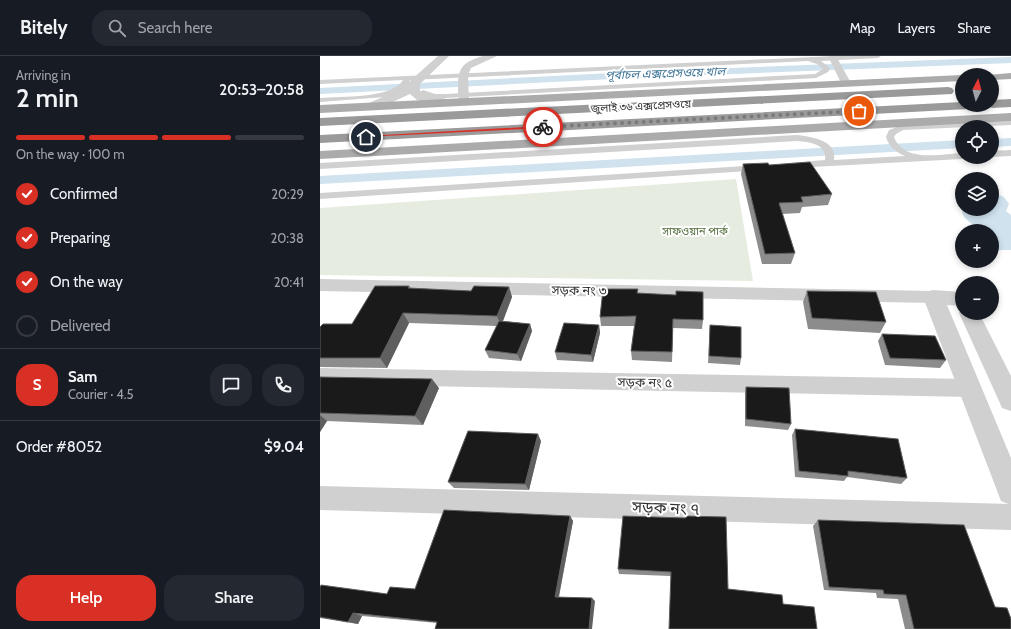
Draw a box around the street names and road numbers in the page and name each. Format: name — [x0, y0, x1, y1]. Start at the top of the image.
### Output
street label: জুলাই ৩৬ এক্সপ্রেসওয়ে — [590, 96, 692, 116]
street label: সড়ক নং ৩ — [550, 282, 607, 298]
street label: সড়ক নং ৫ — [616, 374, 673, 390]
street label: সড়ক নং ৭ — [631, 497, 700, 519]

